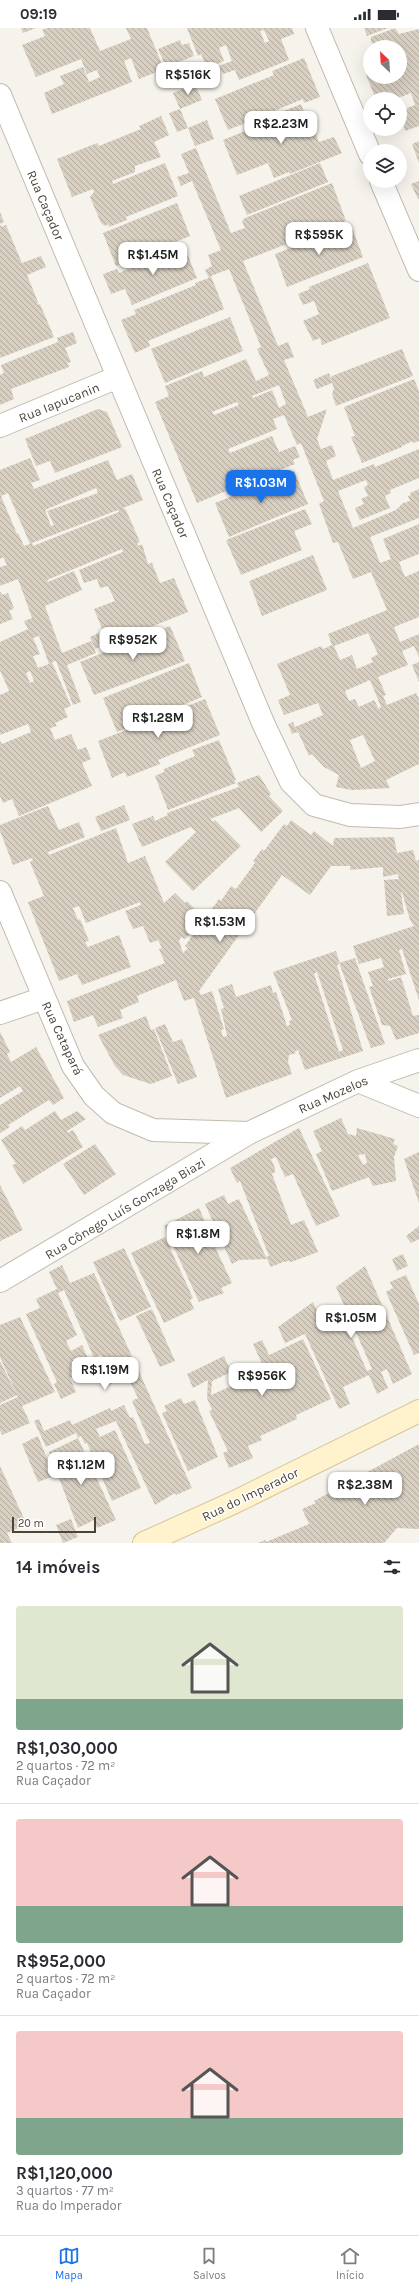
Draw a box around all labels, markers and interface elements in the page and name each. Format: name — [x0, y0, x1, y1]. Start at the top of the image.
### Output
text: 09:19 — [20, 5, 57, 23]
north arrow — [363, 40, 407, 84]
map controls — [363, 40, 407, 188]
pin: R$516K — [155, 62, 221, 96]
text: R$516K — [165, 67, 211, 82]
button: locate — [363, 92, 407, 136]
pin: R$2.23M — [244, 111, 318, 145]
text: R$2.23M — [253, 116, 309, 131]
button: layers — [363, 144, 407, 188]
street label: Rua Caçador — [24, 168, 67, 243]
pin: R$595K — [286, 222, 352, 256]
text: R$595K — [295, 227, 343, 242]
pin: R$1.45M — [116, 242, 190, 276]
text: R$1.45M — [127, 247, 179, 262]
street label: Rua Iapucanin — [17, 379, 102, 425]
street label: Rua Caçador — [149, 466, 192, 541]
pin: R$1.03M — [224, 470, 298, 504]
text: R$1.03M — [235, 475, 287, 490]
pin: R$952K — [100, 627, 166, 661]
text: R$952K — [108, 632, 158, 647]
pin: R$1.28M — [121, 705, 195, 739]
text: R$1.28M — [132, 710, 184, 725]
pin: R$1.53M — [183, 909, 257, 943]
text: R$1.53M — [194, 914, 246, 929]
street label: Rua Catapará — [39, 999, 86, 1078]
street label: Rua Mozelos — [296, 1072, 370, 1116]
street label: Rua Cônego Luís Gonzaga Biazi — [42, 1155, 208, 1262]
pin: R$1.8M — [165, 1221, 231, 1255]
text: R$1.8M — [176, 1226, 220, 1241]
pin: R$1.05M — [314, 1305, 388, 1339]
text: R$1.05M — [325, 1310, 377, 1325]
pin: R$1.19M — [68, 1357, 142, 1391]
text: R$1.19M — [81, 1362, 129, 1377]
pin: R$956K — [229, 1363, 295, 1397]
text: R$956K — [237, 1368, 287, 1383]
pin: R$1.12M — [44, 1452, 118, 1486]
text: R$1.12M — [57, 1457, 105, 1472]
street label: Rua do Imperador — [200, 1464, 301, 1524]
pin: R$2.38M — [328, 1472, 402, 1506]
text: R$2.38M — [337, 1477, 393, 1492]
scale bar — [12, 1515, 96, 1534]
text: 20 m — [18, 1517, 44, 1530]
icon: filters — [381, 1556, 403, 1578]
text: 14 imóveis — [16, 1557, 100, 1577]
icon: home — [174, 1632, 246, 1704]
text: R$1,030,000 — [16, 1738, 118, 1758]
text: 2 quartos · 72 m² — [16, 1758, 115, 1773]
text: Rua Caçador — [16, 1773, 91, 1788]
icon: home — [174, 1845, 246, 1917]
text: R$952,000 — [16, 1951, 106, 1971]
text: 2 quartos · 72 m² — [16, 1971, 115, 1986]
text: Rua Caçador — [16, 1986, 91, 2001]
icon: home — [174, 2057, 246, 2129]
text: R$1,120,000 — [16, 2163, 113, 2183]
text: 3 quartos · 77 m² — [16, 2183, 114, 2198]
text: Rua do Imperador — [16, 2198, 121, 2213]
tab: Mapa — [55, 2245, 83, 2282]
tab: Salvos — [193, 2245, 226, 2282]
tab: Início — [336, 2245, 364, 2282]

